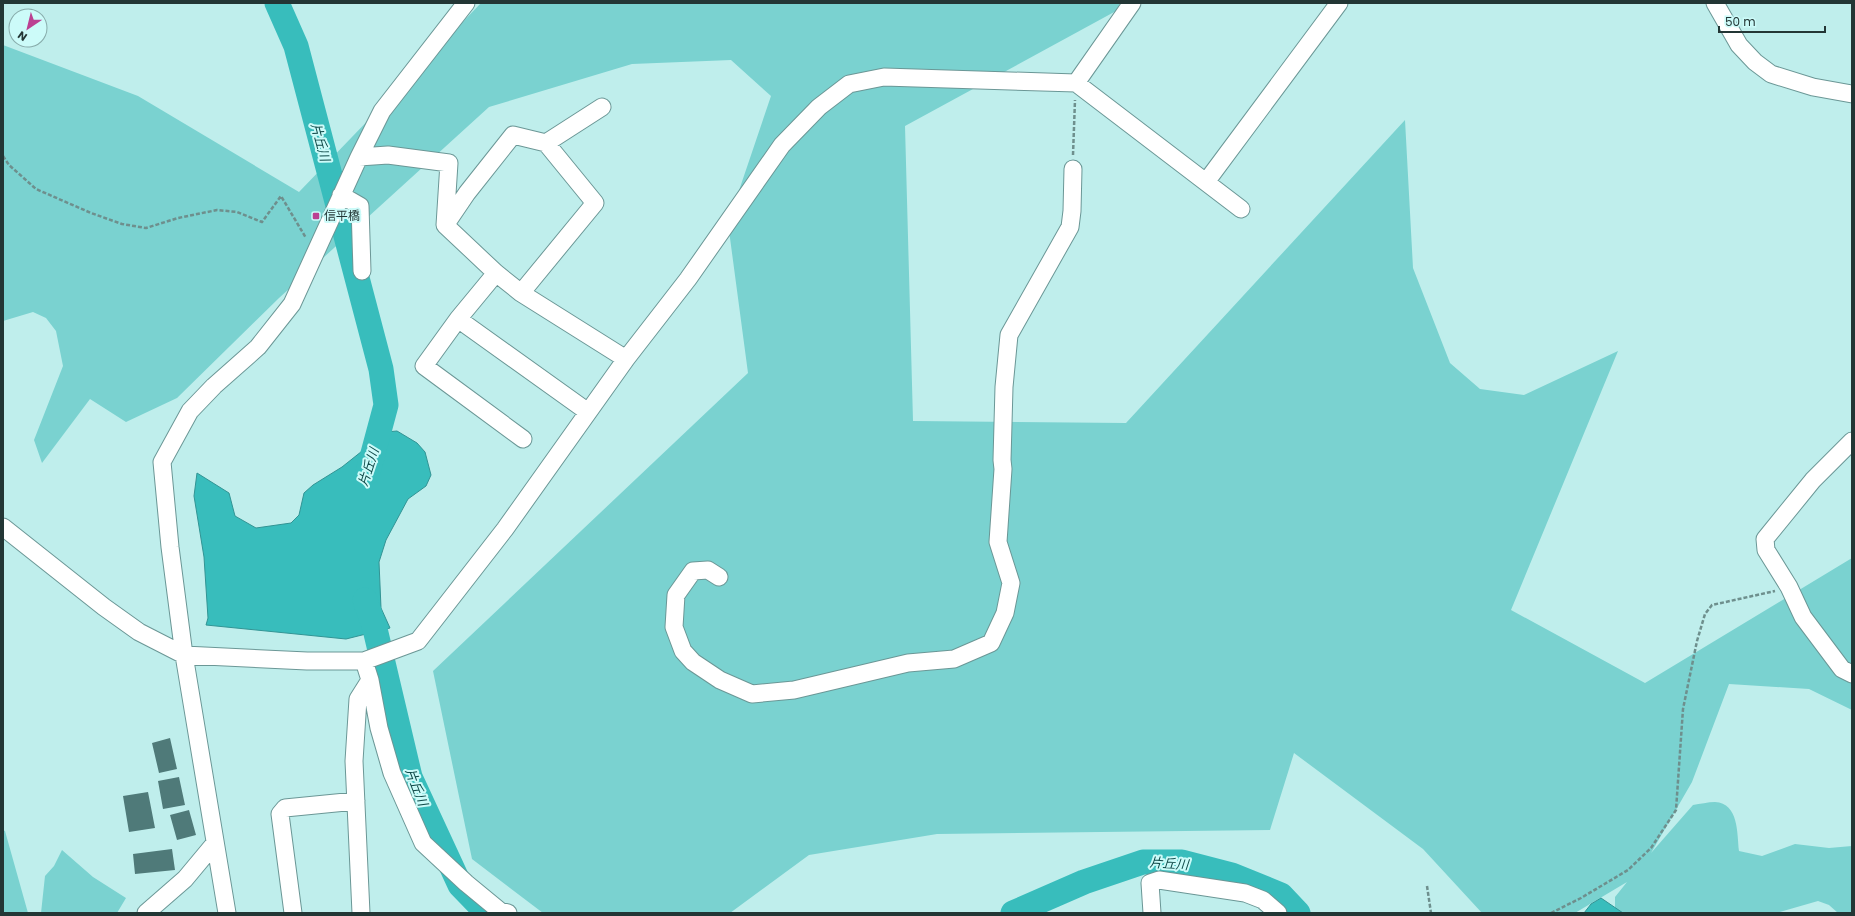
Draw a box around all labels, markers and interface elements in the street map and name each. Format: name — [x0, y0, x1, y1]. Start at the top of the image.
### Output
north arrow — [8, 8, 48, 48]
scale bar — [1719, 8, 1825, 34]
text: 50 m — [1725, 13, 1756, 30]
text: N — [14, 27, 30, 45]
water label: 片丘川 — [306, 121, 335, 165]
place label: 信平橋 — [324, 207, 360, 224]
marker: 信平橋 — [311, 211, 321, 221]
water label: 片丘川 — [353, 444, 384, 489]
water label: 片丘川 — [401, 766, 433, 811]
water label: 片丘川 — [1149, 853, 1191, 874]

